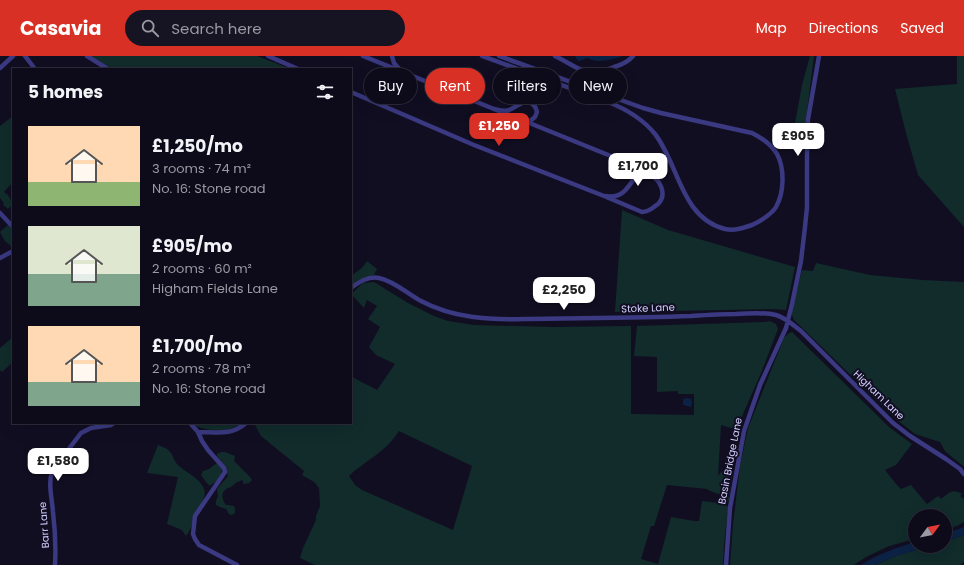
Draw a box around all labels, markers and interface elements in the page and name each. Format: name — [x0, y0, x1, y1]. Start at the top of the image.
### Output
search box — [125, 10, 405, 46]
text: Casavia — [20, 15, 101, 42]
icon: search — [139, 17, 161, 39]
text: Search here — [171, 18, 262, 39]
text: Map — [756, 18, 787, 38]
text: Directions — [809, 18, 878, 38]
text: Saved — [900, 18, 944, 38]
chip: Buy — [364, 68, 417, 104]
chip: Rent — [425, 68, 485, 104]
chip: Filters — [493, 68, 561, 104]
chip: New — [569, 68, 627, 104]
text: 5 homes — [28, 80, 103, 104]
icon: filters — [314, 81, 336, 103]
pin: £1,250 — [466, 113, 532, 147]
text: £1,250 — [478, 116, 520, 135]
pin: £905 — [774, 123, 822, 157]
text: £905 — [781, 126, 815, 145]
text: £1,250/mo — [152, 134, 243, 158]
icon: home — [60, 142, 108, 190]
pin: £1,700 — [605, 153, 671, 187]
text: £1,700 — [617, 156, 659, 175]
text: 3 rooms · 74 m² — [152, 159, 251, 178]
text: No. 16: Stone road — [152, 179, 266, 198]
text: £905/mo — [152, 234, 232, 258]
icon: home — [60, 242, 108, 290]
text: 2 rooms · 60 m² — [152, 259, 252, 278]
pin: £2,250 — [531, 277, 597, 311]
text: Higham Fields Lane — [152, 279, 278, 298]
text: £2,250 — [542, 280, 586, 299]
street label: Stoke Lane — [621, 300, 675, 316]
text: £1,700/mo — [152, 334, 242, 358]
icon: home — [60, 342, 108, 390]
text: 2 rooms · 78 m² — [152, 359, 251, 378]
street label: Higham Lane — [850, 367, 908, 423]
text: No. 16: Stone road — [152, 379, 266, 398]
street label: Basin Bridge Lane — [714, 416, 746, 506]
pin: £1,580 — [25, 448, 91, 482]
text: £1,580 — [37, 451, 79, 470]
street label: Barr Lane — [35, 501, 53, 549]
north arrow — [908, 509, 952, 553]
map controls — [908, 509, 952, 553]

